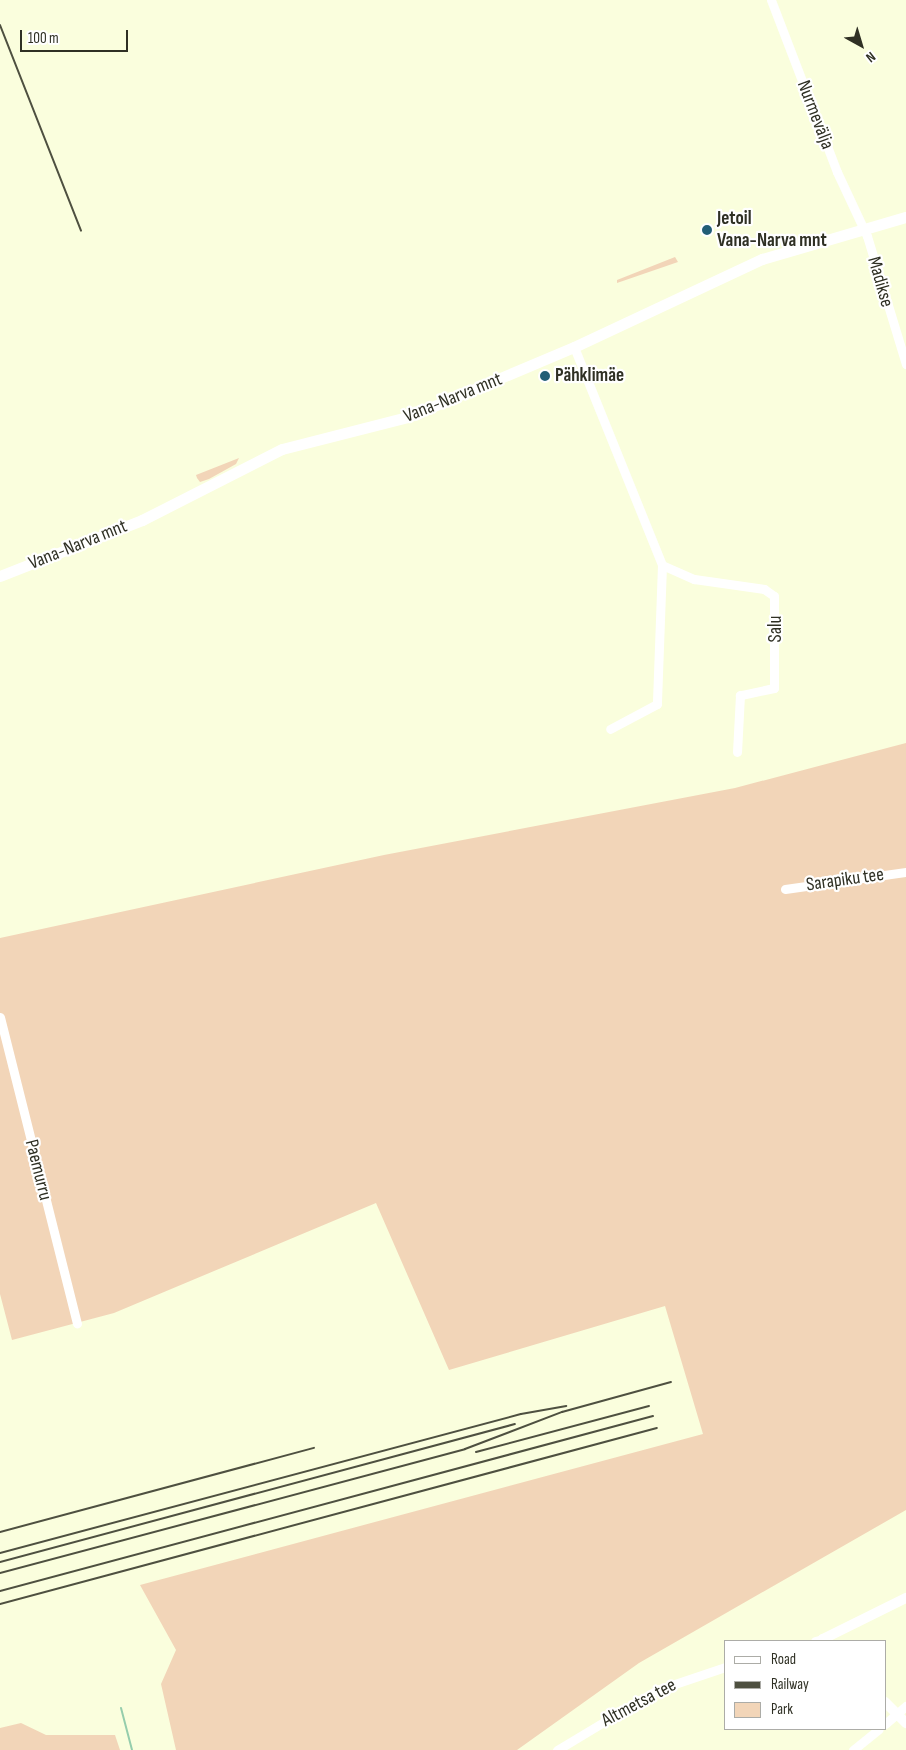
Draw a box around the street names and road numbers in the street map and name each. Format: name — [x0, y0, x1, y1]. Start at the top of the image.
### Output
street label: Nurmevälja — [791, 77, 839, 153]
street label: Madikse — [862, 254, 898, 310]
street label: Vana-Narva mnt — [401, 368, 505, 428]
street label: Vana-Narva mnt — [26, 515, 130, 575]
street label: Salu — [765, 616, 787, 642]
street label: Sarapiku tee — [805, 863, 885, 897]
street label: Paemurru — [19, 1137, 57, 1203]
street label: Altmetsa tee — [598, 1674, 680, 1732]

